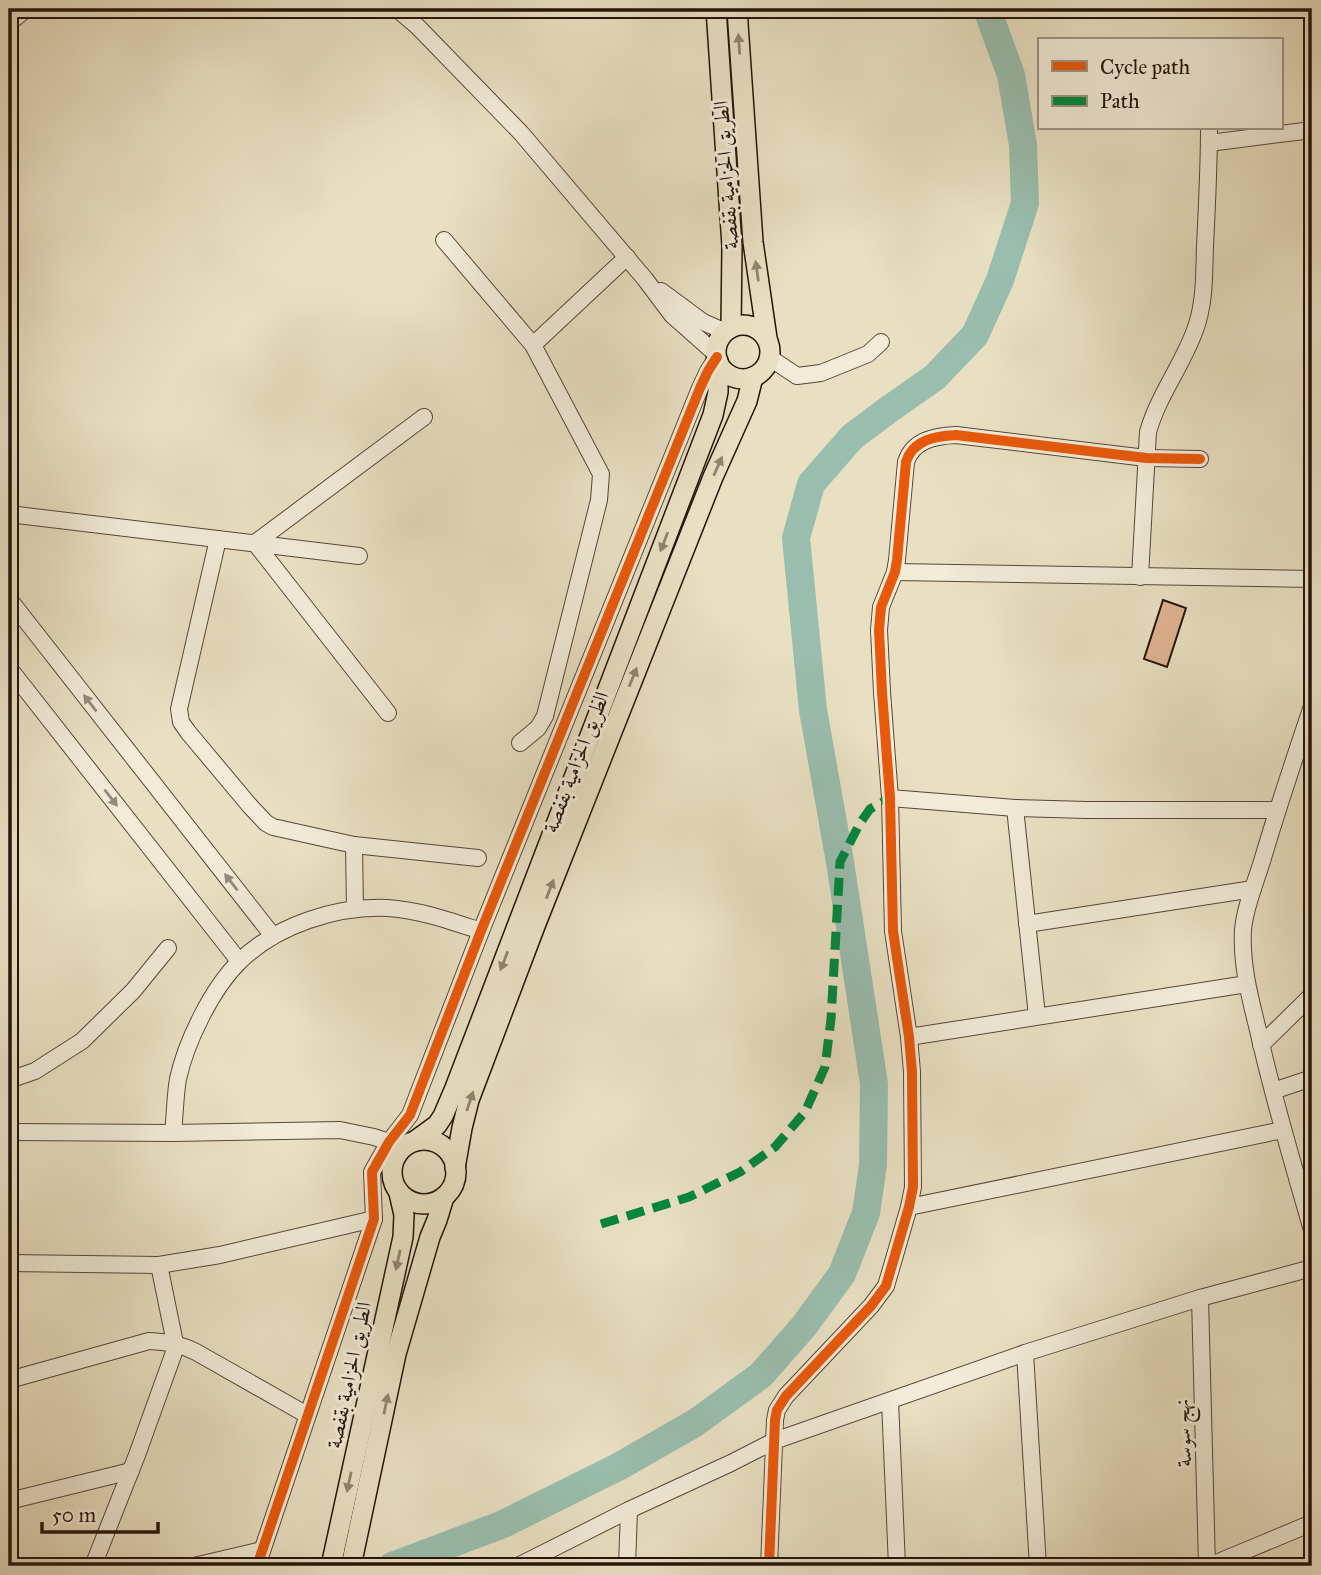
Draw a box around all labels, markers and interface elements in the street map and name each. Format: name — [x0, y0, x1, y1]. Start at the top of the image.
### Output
one-way arrow — [733, 33, 744, 55]
legend — [1038, 38, 1282, 130]
text: Cycle path — [1100, 54, 1191, 80]
text: Path — [1100, 88, 1140, 114]
street label: الطريق الحزامية بقفصة — [708, 100, 744, 250]
one-way arrow — [751, 259, 762, 281]
one-way arrow — [712, 456, 724, 476]
one-way arrow — [658, 532, 669, 553]
one-way arrow — [628, 666, 639, 687]
street label: الطريق الحزامية بقفصة — [537, 688, 615, 836]
one-way arrow — [84, 694, 98, 712]
one-way arrow — [104, 789, 119, 807]
one-way arrow — [224, 873, 239, 890]
one-way arrow — [545, 878, 556, 899]
one-way arrow — [498, 950, 509, 971]
one-way arrow — [465, 1091, 475, 1112]
one-way arrow — [392, 1249, 403, 1271]
street label: الطريق الحزامية بقفصة — [321, 1299, 377, 1451]
one-way arrow — [380, 1393, 391, 1415]
street label: نهج سوسة — [1169, 1398, 1203, 1468]
one-way arrow — [343, 1471, 354, 1493]
scale bar — [42, 1491, 158, 1535]
text: 50 m — [52, 1502, 97, 1528]

